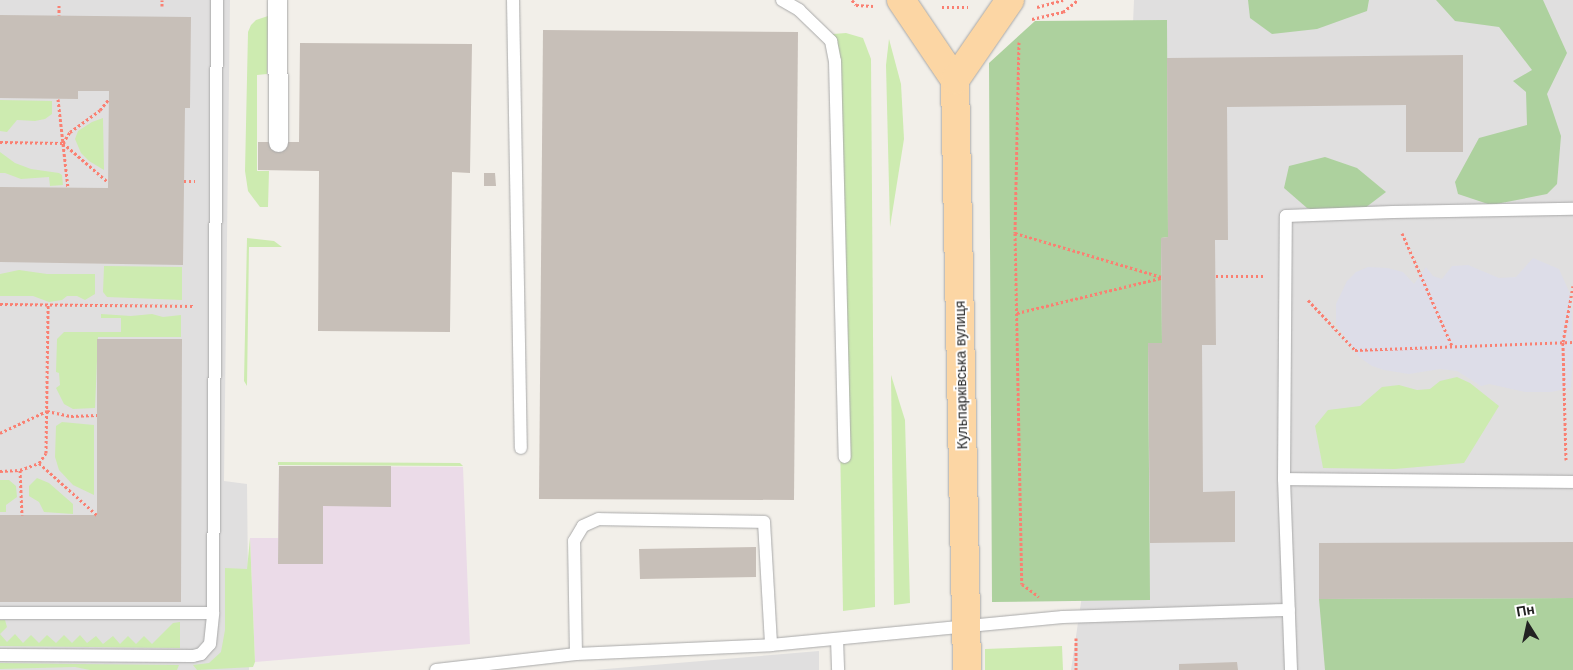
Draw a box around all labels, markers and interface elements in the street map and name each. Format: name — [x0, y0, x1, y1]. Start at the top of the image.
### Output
street label: Кульпарківська вулиця — [951, 301, 971, 449]
north arrow — [1503, 600, 1553, 650]
text: Пн — [1515, 601, 1536, 620]

